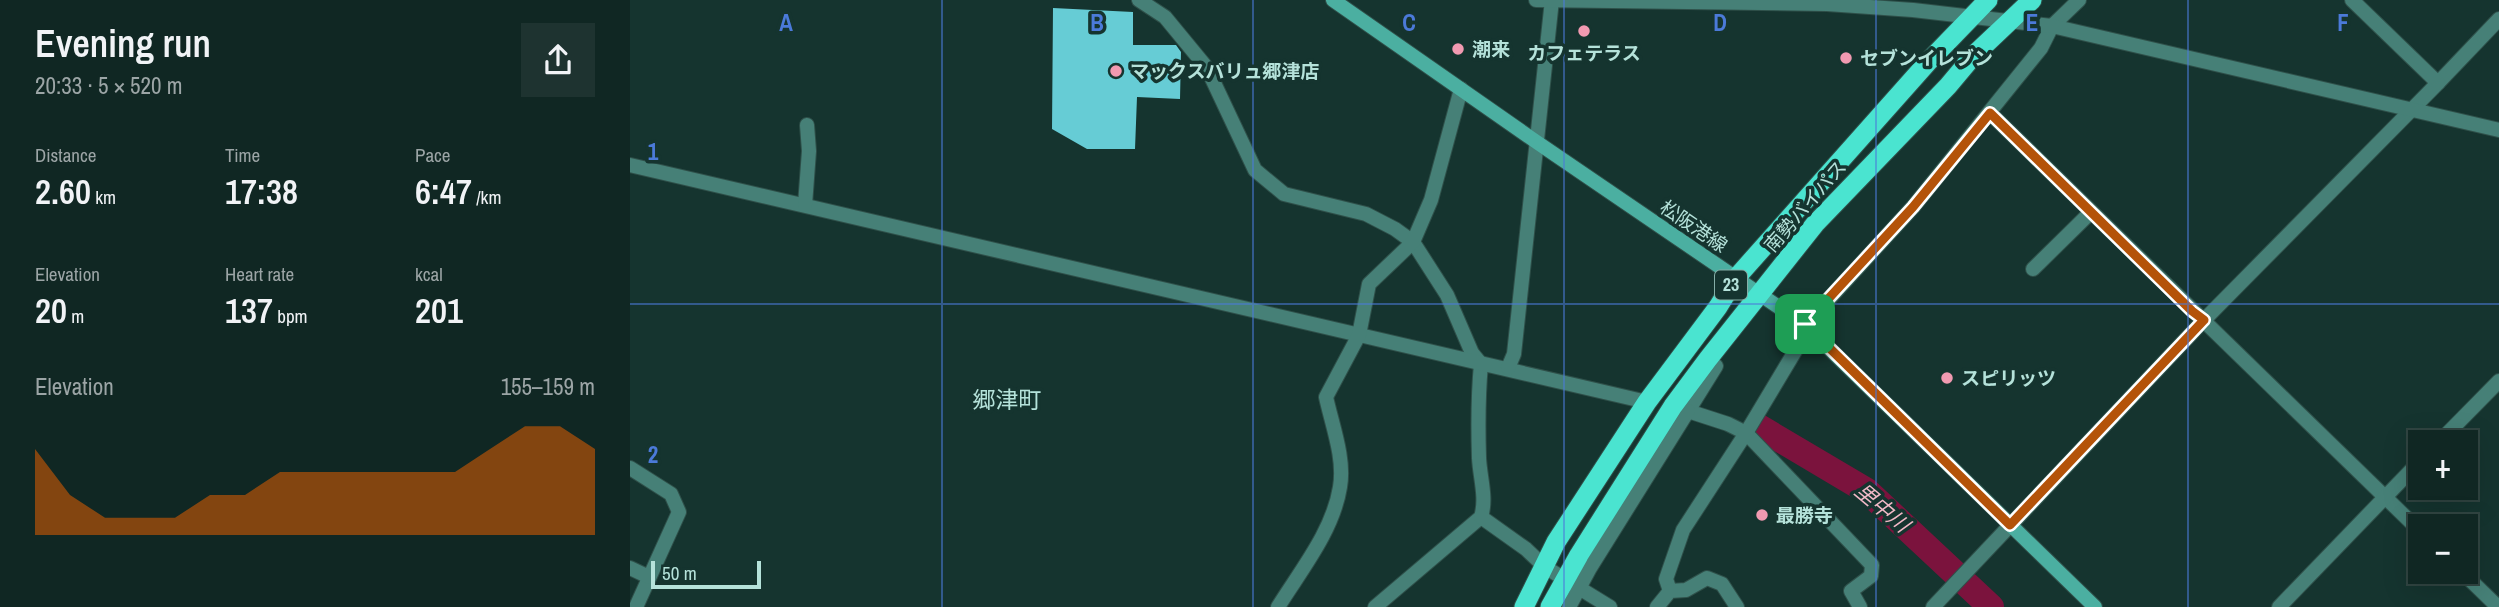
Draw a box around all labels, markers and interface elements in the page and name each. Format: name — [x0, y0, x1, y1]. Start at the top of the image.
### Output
text: A — [779, 7, 793, 38]
text: B — [1090, 7, 1104, 38]
text: C — [1402, 7, 1416, 38]
text: D — [1713, 7, 1727, 38]
text: E — [2026, 7, 2038, 38]
text: F — [2337, 7, 2349, 38]
text: Evening run — [35, 18, 211, 69]
button: share — [521, 23, 595, 97]
marker: カフェテラス — [1576, 23, 1592, 39]
place label: 潮来 — [1472, 36, 1510, 62]
place label: カフェテラス — [1527, 40, 1641, 66]
marker: 潮来 — [1450, 41, 1466, 57]
place label: セブンイレブン — [1860, 45, 1993, 71]
marker: セブンイレブン — [1838, 50, 1854, 66]
place label: マックスバリュ郷津店 — [1130, 58, 1319, 84]
marker: マックスバリュ郷津店 — [1108, 63, 1124, 79]
text: 20:33 · 5 × 520 m — [35, 70, 182, 101]
text: 1 — [648, 136, 659, 167]
text: Distance — [35, 142, 96, 168]
text: Time — [225, 142, 260, 168]
text: Pace — [415, 142, 451, 168]
street label: 南勢バイパス — [1758, 155, 1852, 257]
text: 2.60 — [35, 168, 91, 215]
text: 17:38 — [225, 168, 298, 215]
text: 6:47 — [415, 168, 472, 215]
text: km — [91, 184, 116, 210]
text: /km — [472, 184, 501, 210]
street label: 松阪港線 — [1655, 194, 1733, 258]
text: Elevation — [35, 261, 100, 287]
text: Heart rate — [225, 261, 294, 287]
text: kcal — [415, 261, 443, 287]
road number: 23 — [1715, 270, 1747, 300]
text: 20 — [35, 287, 67, 334]
text: 137 — [225, 287, 273, 334]
text: 201 — [415, 287, 463, 334]
pin — [1775, 294, 1835, 354]
text: m — [67, 303, 84, 329]
text: bpm — [273, 303, 308, 329]
icon: arrive — [1786, 305, 1824, 343]
place label: スピリッツ — [1961, 365, 2056, 391]
marker: スピリッツ — [1939, 370, 1955, 386]
text: Elevation — [35, 371, 114, 402]
text: 155–159 m — [501, 371, 595, 402]
district label: 郷津町 — [973, 384, 1042, 415]
map controls — [2408, 430, 2478, 584]
button: + — [2408, 430, 2478, 500]
text: 2 — [648, 439, 658, 470]
water label: 里中川 — [1849, 476, 1917, 540]
place label: 最勝寺 — [1776, 502, 1833, 528]
marker: 最勝寺 — [1754, 507, 1770, 523]
button: − — [2408, 514, 2478, 584]
scale bar — [651, 558, 761, 590]
text: 50 m — [662, 560, 697, 586]

